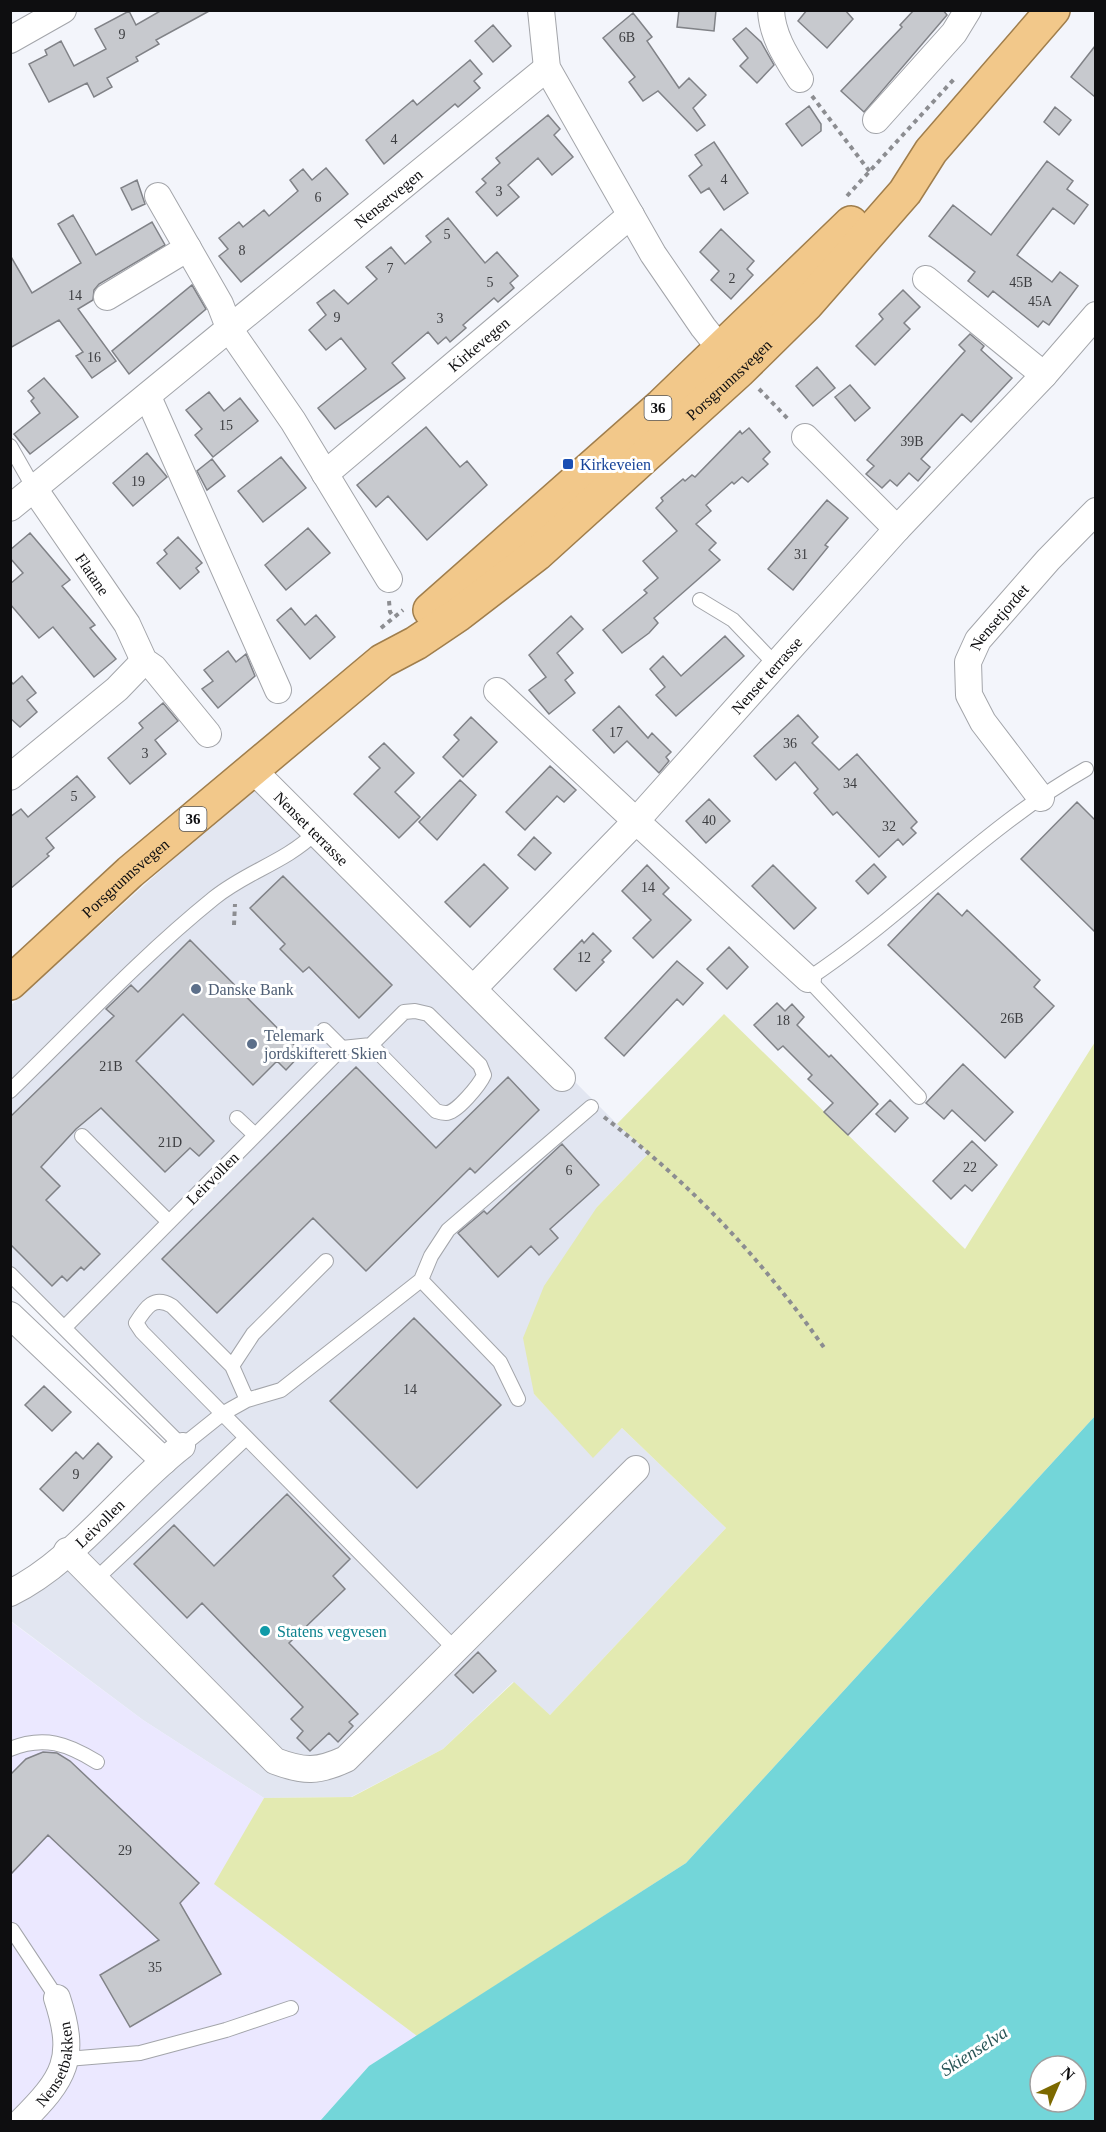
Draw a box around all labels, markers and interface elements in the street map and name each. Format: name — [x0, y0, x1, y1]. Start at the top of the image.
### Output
house number: 9 — [119, 27, 126, 42]
house number: 6B — [619, 30, 635, 45]
house number: 4 — [391, 132, 398, 147]
street label: Nensetvegen — [351, 166, 426, 231]
house number: 4 — [721, 172, 728, 187]
house number: 3 — [496, 184, 503, 199]
house number: 6 — [315, 190, 322, 205]
house number: 5 — [444, 227, 451, 242]
house number: 8 — [239, 243, 246, 258]
house number: 7 — [387, 261, 394, 276]
house number: 2 — [729, 271, 736, 286]
house number: 5 — [487, 275, 494, 290]
house number: 45B — [1009, 275, 1033, 290]
house number: 14 — [68, 288, 82, 303]
house number: 45A — [1028, 294, 1053, 309]
house number: 9 — [334, 310, 341, 325]
house number: 3 — [437, 311, 444, 326]
street label: Kirkevegen — [445, 314, 513, 375]
street label: Porsgrunnsvegen — [683, 336, 775, 424]
house number: 16 — [87, 350, 101, 365]
road number: 36 — [644, 396, 672, 420]
house number: 15 — [219, 418, 233, 433]
house number: 39B — [900, 434, 924, 449]
place label: Kirkeveien — [580, 456, 651, 473]
marker: Kirkeveien — [561, 457, 575, 471]
house number: 19 — [131, 474, 145, 489]
house number: 31 — [794, 547, 808, 562]
street label: Flatane — [72, 550, 113, 599]
street label: Nensetjordet — [967, 580, 1032, 653]
street label: Nenset terrasse — [728, 633, 806, 717]
house number: 17 — [609, 725, 623, 740]
house number: 36 — [783, 736, 797, 751]
house number: 3 — [142, 746, 149, 761]
house number: 34 — [843, 776, 857, 791]
street label: Nenset terrasse — [271, 788, 352, 869]
house number: 5 — [71, 789, 78, 804]
road number: 36 — [180, 807, 206, 831]
house number: 40 — [702, 813, 716, 828]
house number: 32 — [882, 819, 896, 834]
street label: Porsgrunnsvegen — [79, 835, 172, 921]
house number: 14 — [641, 880, 655, 895]
house number: 12 — [577, 950, 591, 965]
place label: Danske Bank — [208, 981, 294, 998]
marker: Danske Bank — [189, 982, 203, 996]
house number: 26B — [1000, 1011, 1024, 1026]
house number: 18 — [776, 1013, 790, 1028]
place label: Telemark jordskifterett Skien — [263, 1027, 387, 1063]
marker: Telemark jordskifterett Skien — [245, 1037, 259, 1051]
house number: 21B — [99, 1059, 123, 1074]
house number: 21D — [158, 1135, 182, 1150]
street label: Leirvollen — [183, 1149, 242, 1208]
house number: 22 — [963, 1160, 977, 1175]
house number: 6 — [566, 1163, 573, 1178]
house number: 14 — [403, 1382, 417, 1397]
house number: 9 — [73, 1467, 80, 1482]
street label: Leivollen — [72, 1496, 128, 1551]
place label: Statens vegvesen — [277, 1623, 387, 1641]
marker: Statens vegvesen — [258, 1624, 272, 1638]
house number: 29 — [118, 1843, 132, 1858]
house number: 35 — [148, 1960, 162, 1975]
street label: Nensetbakken — [32, 2021, 75, 2110]
water label: Skienselva — [937, 2022, 1011, 2080]
north arrow — [1028, 2054, 1088, 2114]
text: N — [1058, 2063, 1078, 2084]

